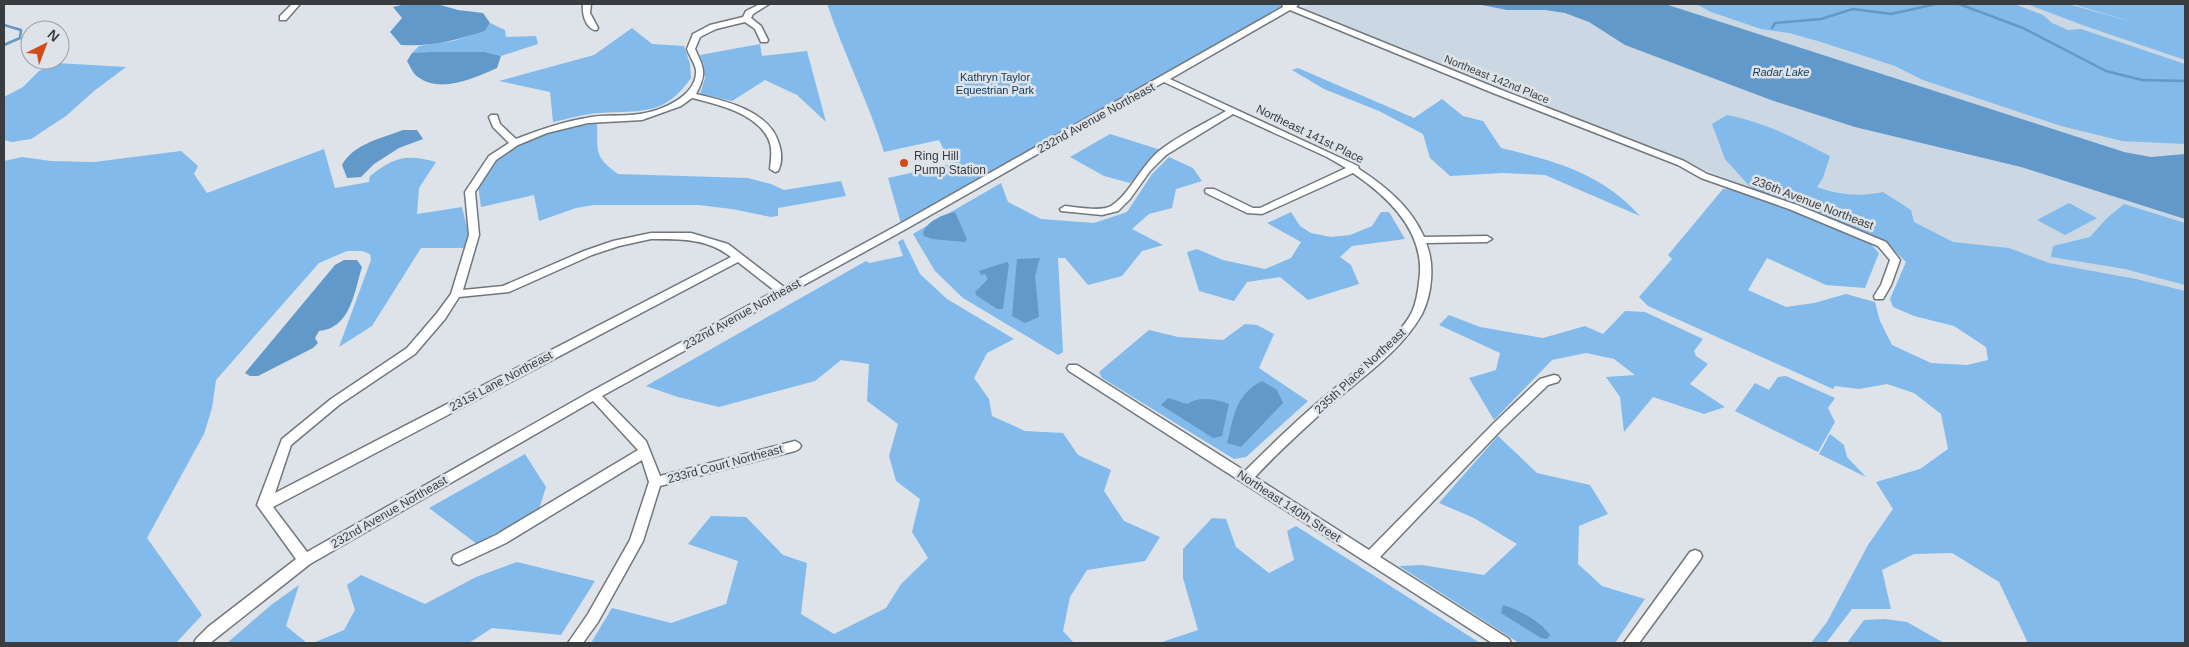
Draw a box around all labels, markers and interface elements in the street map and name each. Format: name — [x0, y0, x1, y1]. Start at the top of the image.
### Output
north arrow — [20, 20, 70, 70]
text: N — [45, 26, 63, 45]
street label: Northeast 142nd Place — [1443, 52, 1551, 106]
water label: Radar Lake — [1753, 66, 1809, 78]
park label: Kathryn Taylor Equestrian Park — [956, 71, 1035, 96]
street label: 232nd Avenue Northeast — [1035, 80, 1158, 156]
street label: Northeast 141st Place — [1254, 102, 1366, 166]
place label: Ring Hill Pump Station — [914, 149, 986, 177]
marker: Ring Hill Pump Station — [898, 157, 910, 169]
street label: 236th Avenue Northeast — [1750, 173, 1876, 233]
street label: 232nd Avenue Northeast — [681, 276, 804, 352]
street label: 235th Place Northeast — [1312, 325, 1409, 417]
street label: 231st Lane Northeast — [447, 348, 556, 414]
street label: 233rd Court Northeast — [666, 442, 785, 486]
street label: Northeast 140th Street — [1235, 467, 1344, 545]
street label: 232nd Avenue Northeast — [328, 473, 450, 551]

